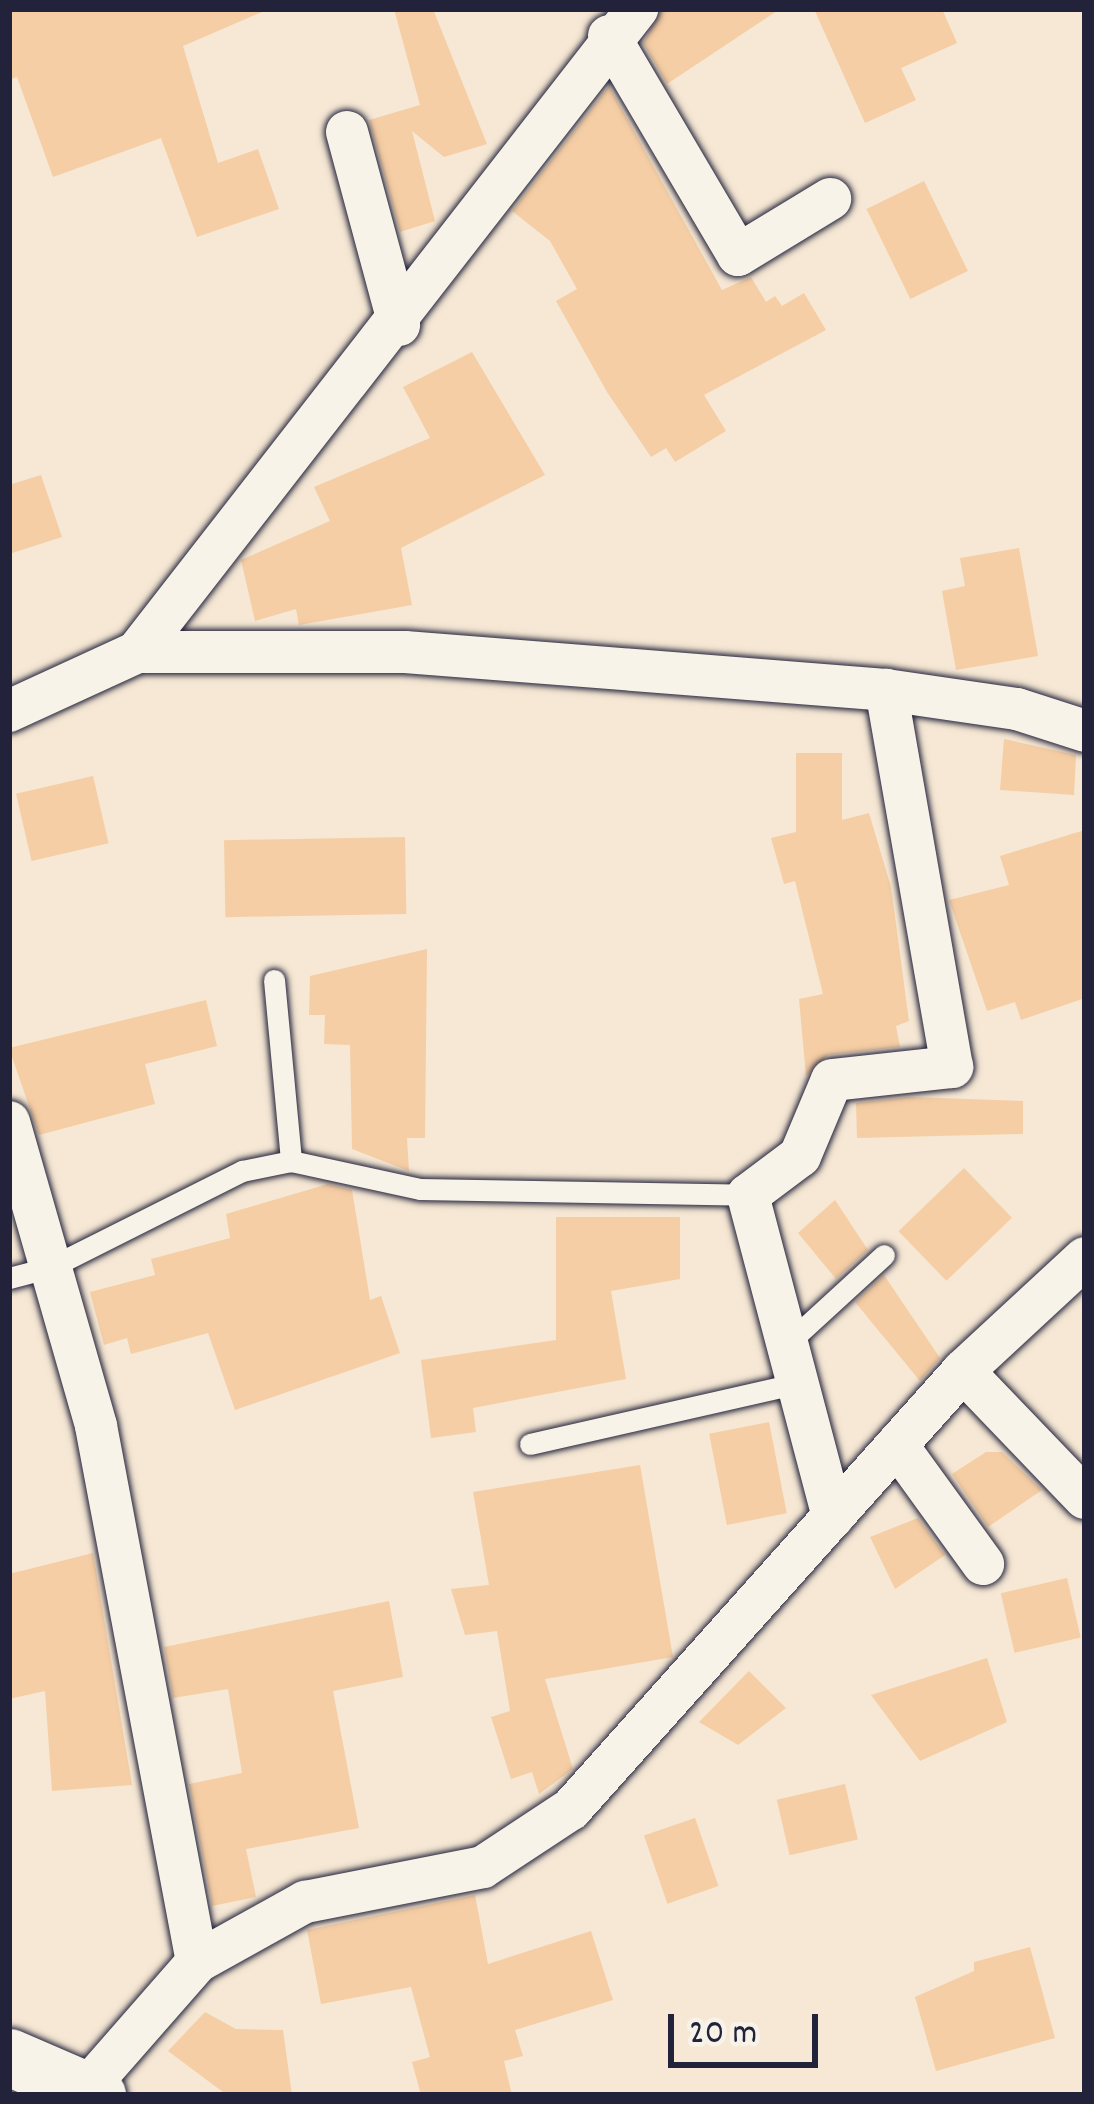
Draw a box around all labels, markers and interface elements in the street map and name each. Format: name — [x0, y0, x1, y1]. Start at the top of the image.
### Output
scale bar — [674, 1990, 824, 2064]
text: 20 m — [689, 2009, 757, 2061]

